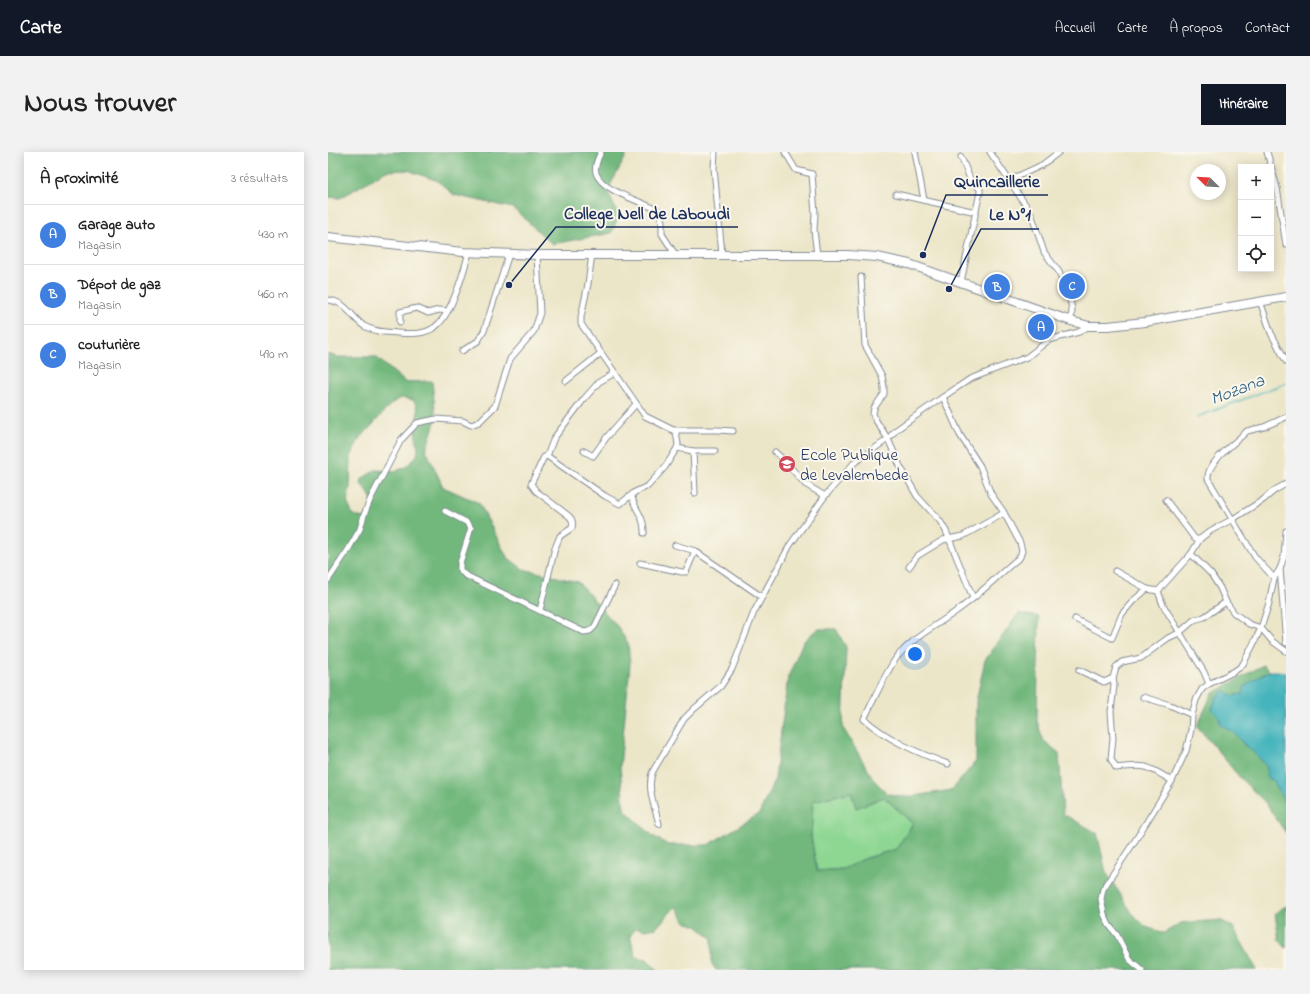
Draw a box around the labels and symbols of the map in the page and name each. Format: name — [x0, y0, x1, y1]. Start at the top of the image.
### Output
north arrow — [1190, 164, 1226, 200]
callout: Quincaillerie — [946, 165, 1048, 195]
text: Quincaillerie — [954, 170, 1041, 196]
callout: College Nell de Laboudi — [556, 197, 738, 227]
callout: Le N°1 — [981, 199, 1039, 229]
text: College Nell de Laboudi — [564, 202, 730, 229]
text: Le N°1 — [989, 203, 1031, 229]
pin: C — [1059, 271, 1085, 301]
pin: B — [984, 272, 1010, 302]
pin: A — [1028, 312, 1054, 342]
water label: Mozana — [1207, 369, 1269, 413]
place label: Ecole Publique de Levalembede — [800, 443, 909, 488]
school or university icon: Ecole Publique de Levalembede — [777, 454, 797, 474]
your location — [905, 644, 925, 664]

